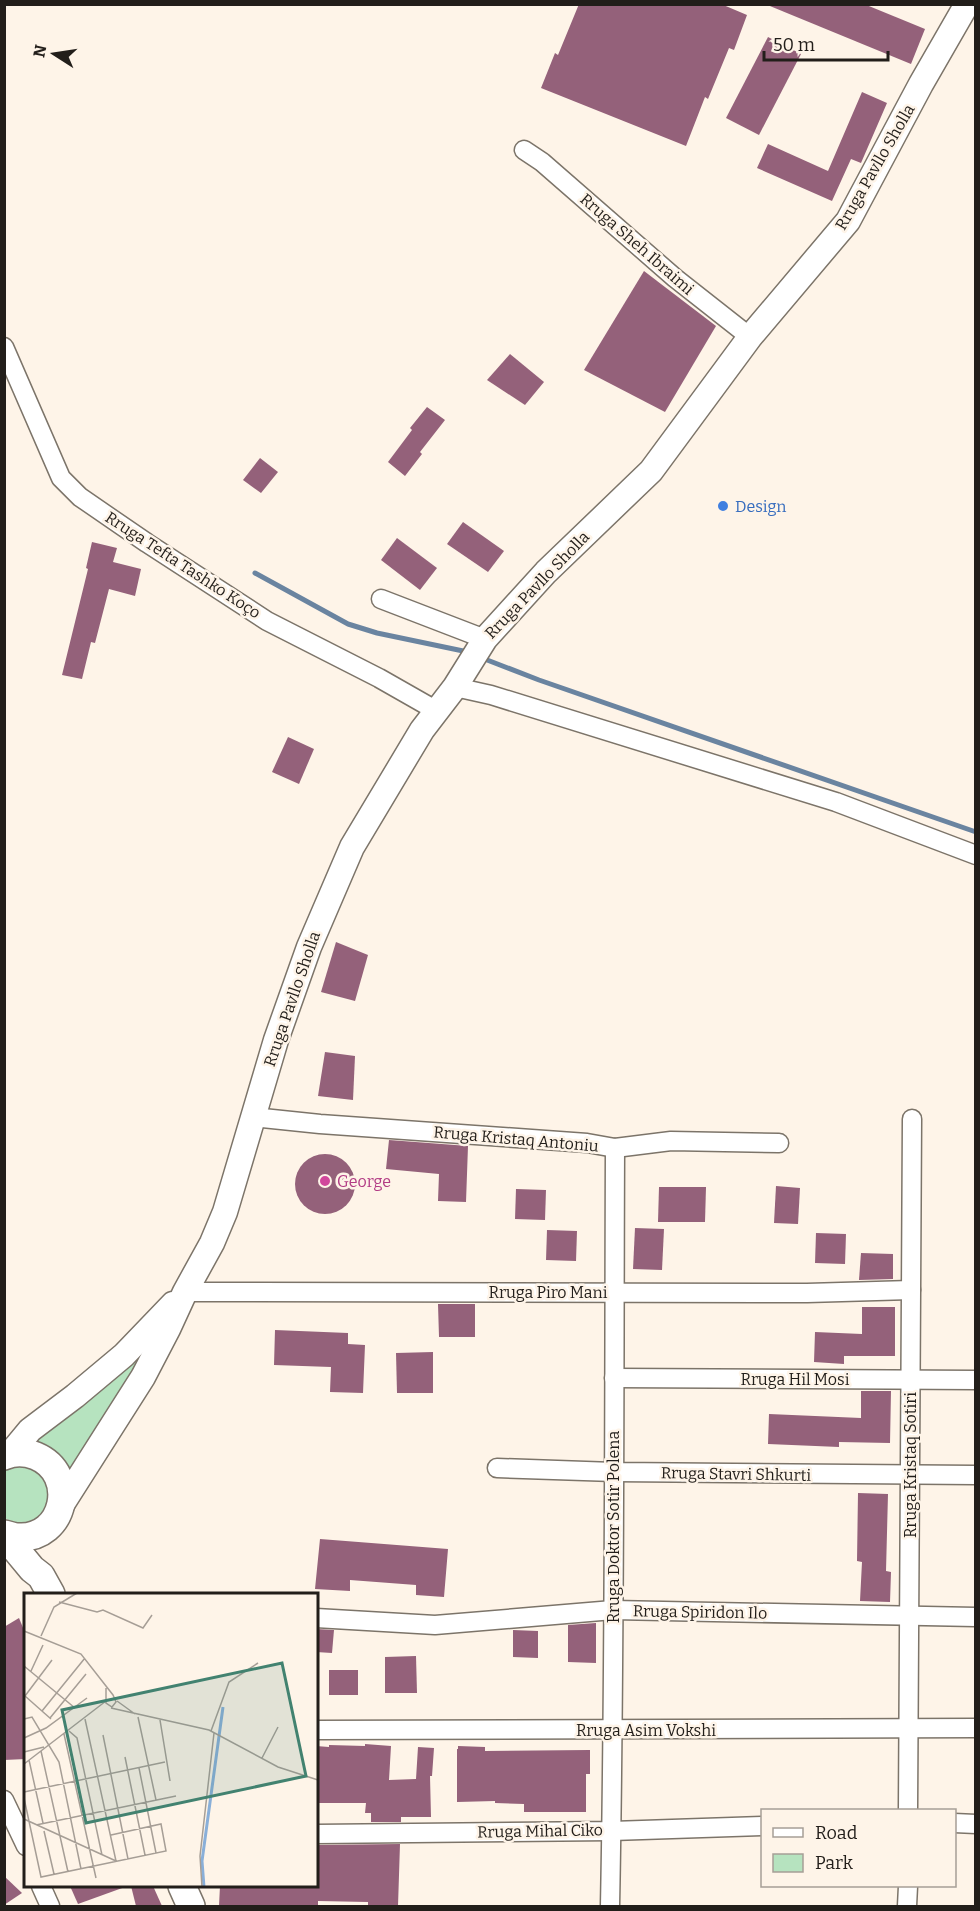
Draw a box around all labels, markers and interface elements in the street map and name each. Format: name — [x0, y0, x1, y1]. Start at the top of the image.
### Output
north arrow — [24, 24, 84, 84]
scale bar — [764, 24, 888, 62]
text: 50 m — [773, 34, 815, 56]
text: N — [29, 43, 50, 59]
street label: Rruga Pavllo Sholla — [831, 101, 919, 233]
street label: Rruga Sheh Ibraimi — [576, 189, 698, 299]
place label: Design — [735, 497, 786, 516]
marker: Design — [716, 499, 730, 513]
street label: Rruga Tefta Tashko Koço — [102, 508, 264, 622]
street label: Rruga Pavllo Sholla — [481, 527, 593, 643]
street label: Rruga Pavllo Sholla — [260, 929, 324, 1069]
street label: Rruga Kristaq Antoniu — [433, 1122, 600, 1156]
place label: George — [337, 1172, 391, 1191]
marker: George — [318, 1174, 332, 1188]
street label: Rruga Piro Mani — [489, 1283, 608, 1302]
street label: Rruga Hil Mosi — [741, 1370, 850, 1389]
street label: Rruga Kristaq Sotiri — [901, 1392, 920, 1538]
street label: Rruga Doktor Sotir Polena — [604, 1431, 623, 1623]
street label: Rruga Stavri Shkurti — [661, 1463, 812, 1485]
inset map — [24, 1593, 318, 1887]
street label: Rruga Spiridon Ilo — [633, 1601, 767, 1623]
street label: Rruga Asim Vokshi — [576, 1721, 716, 1740]
legend — [761, 1809, 956, 1887]
street label: Rruga Mihal Ciko — [477, 1820, 603, 1842]
text: Road — [815, 1822, 858, 1844]
text: Park — [815, 1852, 854, 1874]

